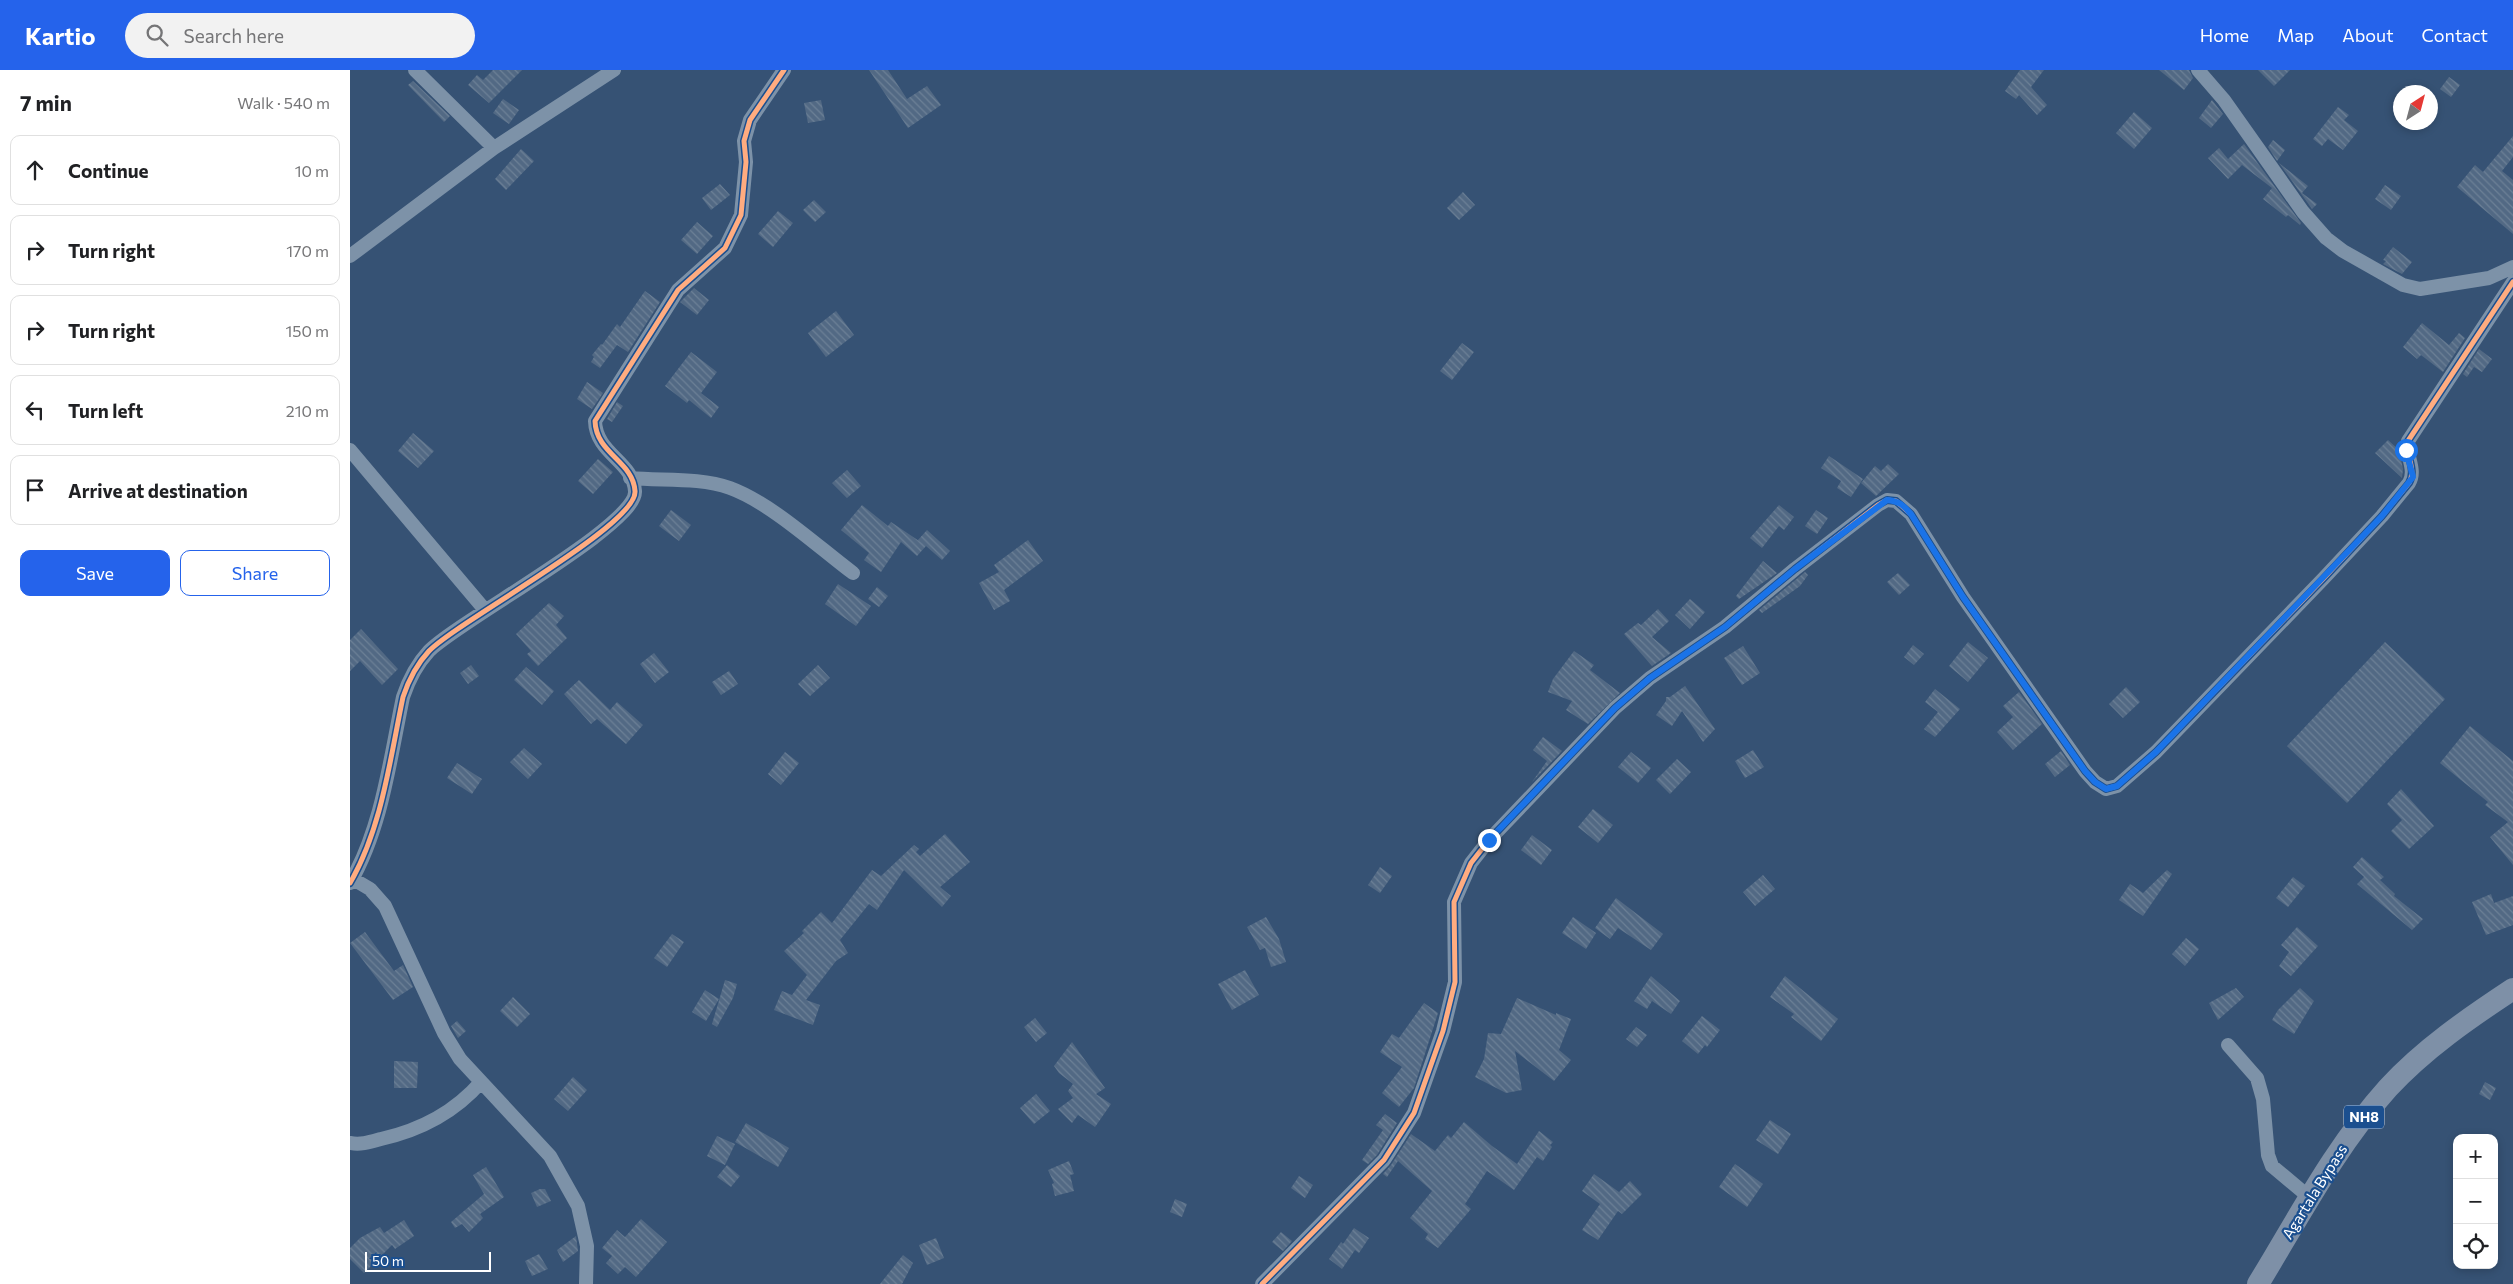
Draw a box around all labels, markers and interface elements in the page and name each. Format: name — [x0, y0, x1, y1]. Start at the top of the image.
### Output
search box — [125, 13, 475, 58]
text: Kartio — [25, 21, 95, 50]
icon: search — [143, 21, 171, 49]
text: Search here — [183, 24, 284, 47]
text: Home — [2200, 24, 2249, 46]
text: Map — [2277, 24, 2314, 46]
text: About — [2342, 24, 2394, 46]
text: Contact — [2422, 24, 2488, 46]
north arrow — [2393, 85, 2438, 130]
text: 7 min — [20, 90, 72, 115]
text: Walk · 540 m — [237, 93, 330, 112]
icon: ahead — [21, 156, 49, 184]
text: Continue — [68, 159, 148, 182]
text: 10 m — [295, 161, 329, 180]
icon: right — [21, 236, 49, 264]
text: Turn right — [68, 239, 155, 262]
text: 170 m — [286, 241, 329, 260]
icon: right — [21, 316, 49, 344]
text: Turn right — [68, 319, 155, 342]
text: 150 m — [286, 321, 329, 340]
icon: left — [21, 396, 49, 424]
text: Turn left — [68, 399, 143, 422]
text: 210 m — [286, 401, 329, 420]
route start — [2395, 439, 2418, 462]
icon: arrive — [21, 476, 49, 504]
text: Arrive at destination — [68, 479, 248, 502]
button: Save — [20, 550, 170, 596]
button: Share — [180, 550, 330, 596]
route end — [1478, 829, 1501, 852]
road number: NH8 — [2344, 1106, 2384, 1128]
map controls — [2453, 1134, 2498, 1269]
button: + — [2453, 1134, 2498, 1179]
street label: Agartala Bypass — [2278, 1141, 2351, 1242]
button: − — [2453, 1179, 2498, 1224]
button: locate — [2453, 1224, 2498, 1269]
scale bar — [365, 1249, 491, 1272]
text: 50 m — [372, 1252, 404, 1269]

